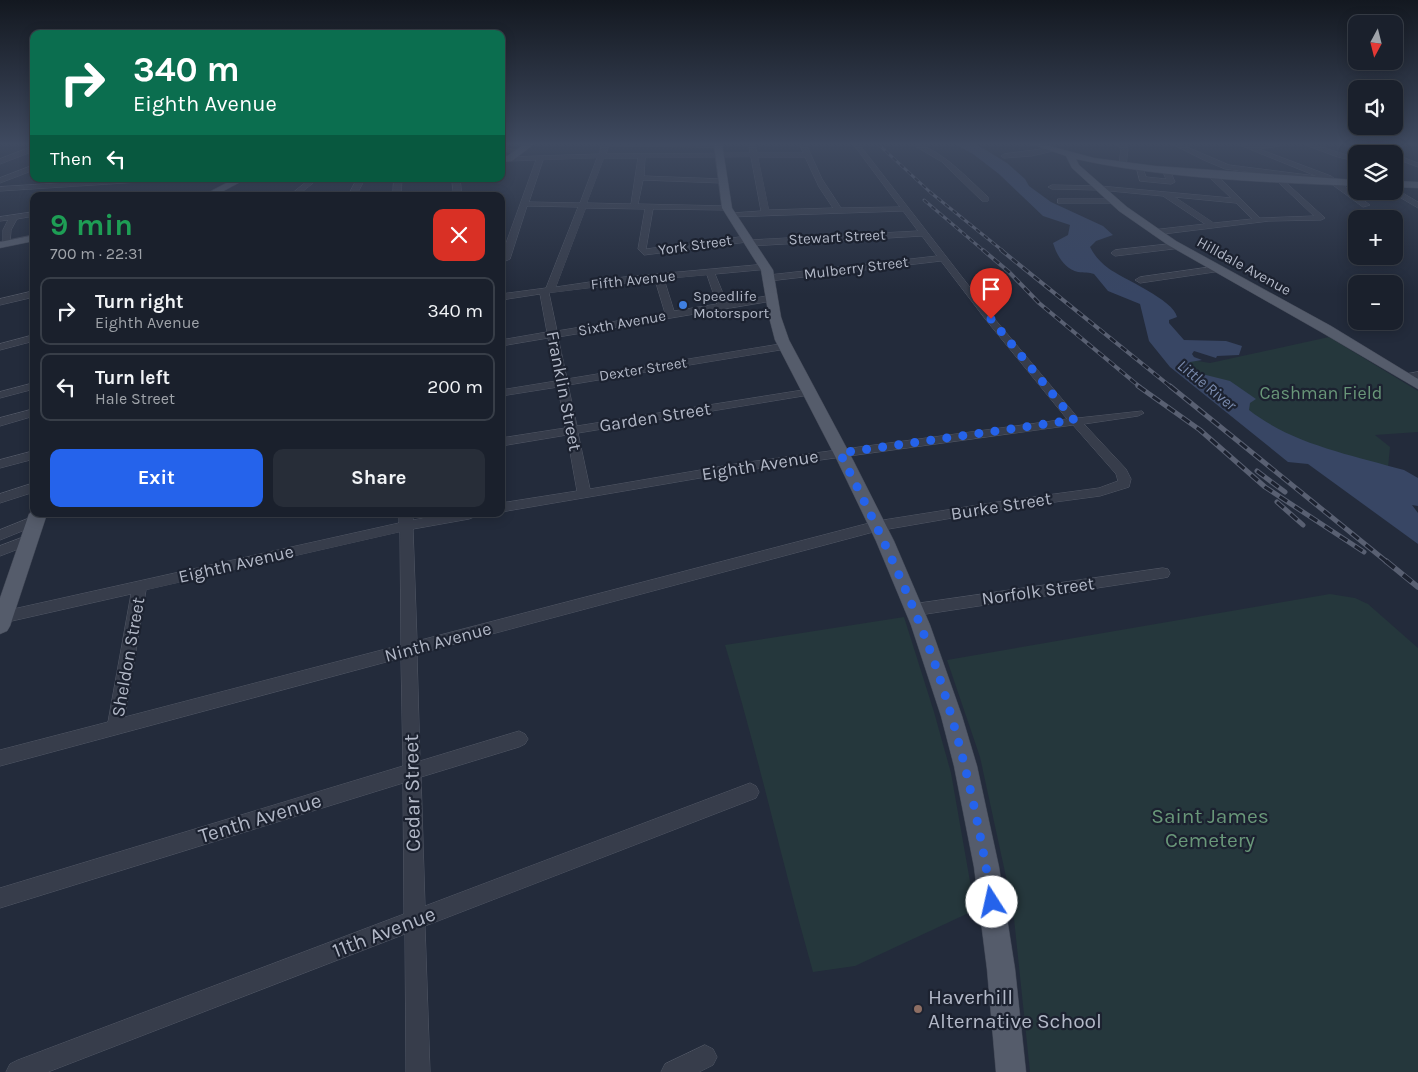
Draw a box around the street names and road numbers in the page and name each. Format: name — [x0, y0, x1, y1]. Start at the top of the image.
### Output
street label: Stewart Street — [788, 225, 886, 249]
street label: York Street — [657, 231, 733, 259]
street label: Hilldale Avenue — [1194, 233, 1294, 299]
street label: Mulberry Street — [803, 253, 910, 283]
street label: Fifth Avenue — [590, 267, 676, 293]
street label: Sixth Avenue — [577, 306, 667, 340]
street label: Franklin Street — [542, 329, 586, 453]
street label: Dexter Street — [598, 353, 689, 385]
street label: Garden Street — [598, 397, 712, 437]
street label: Eighth Avenue — [700, 445, 820, 485]
street label: Burke Street — [949, 487, 1053, 525]
street label: Eighth Avenue — [176, 540, 296, 588]
street label: Norfolk Street — [980, 572, 1096, 610]
street label: Sheldon Street — [107, 595, 149, 719]
street label: Ninth Avenue — [382, 617, 494, 667]
street label: Cedar Street — [399, 734, 425, 852]
street label: Tenth Avenue — [196, 788, 324, 848]
street label: 11th Avenue — [329, 901, 439, 963]

